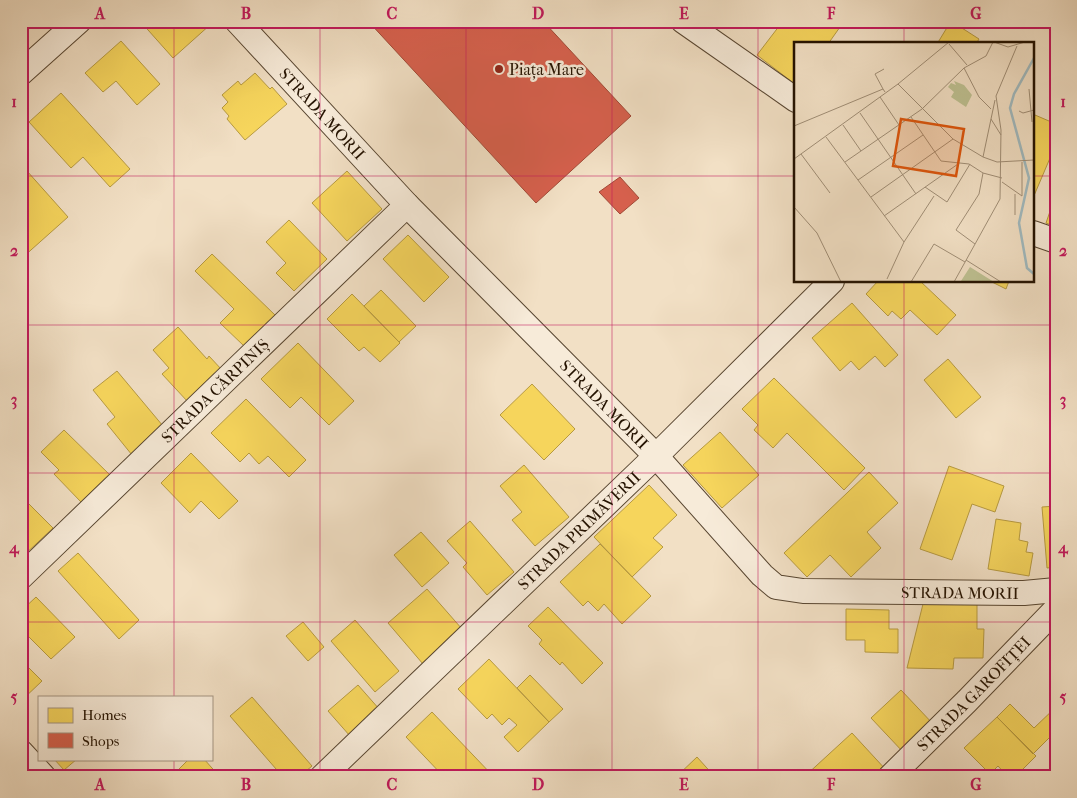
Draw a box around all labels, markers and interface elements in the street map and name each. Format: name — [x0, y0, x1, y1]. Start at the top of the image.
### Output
text: A — [94, 4, 106, 23]
text: B — [241, 4, 251, 23]
text: C — [387, 4, 398, 23]
text: D — [532, 4, 544, 23]
text: E — [679, 4, 689, 23]
text: F — [826, 4, 836, 23]
text: G — [970, 4, 982, 23]
inset map — [794, 42, 1034, 282]
place label: Piața Mare — [509, 60, 584, 80]
marker: Piața Mare — [493, 63, 505, 75]
street label: STRADA MORII — [275, 64, 369, 164]
text: 1 — [11, 92, 17, 111]
text: 1 — [1060, 92, 1066, 111]
text: 2 — [10, 241, 18, 260]
text: 2 — [1059, 241, 1067, 260]
street label: STRADA CĂRPINIȘ — [157, 335, 273, 447]
street label: STRADA MORII — [556, 356, 652, 453]
text: 3 — [11, 390, 17, 410]
text: 3 — [1060, 390, 1066, 410]
street label: STRADA PRIMĂVERII — [514, 468, 644, 594]
text: 4 — [8, 538, 20, 558]
text: 4 — [1057, 538, 1069, 558]
street label: STRADA MORII — [901, 583, 1019, 603]
street label: STRADA GAROFIȚEI — [913, 632, 1034, 755]
text: 5 — [11, 687, 18, 706]
text: 5 — [1060, 687, 1067, 706]
legend — [38, 696, 212, 760]
text: Homes — [82, 706, 127, 724]
text: Shops — [82, 732, 120, 750]
text: A — [94, 775, 106, 794]
text: B — [241, 775, 251, 794]
text: C — [387, 775, 398, 794]
text: D — [532, 775, 544, 794]
text: E — [679, 775, 689, 794]
text: F — [826, 775, 836, 794]
text: G — [970, 775, 982, 794]

